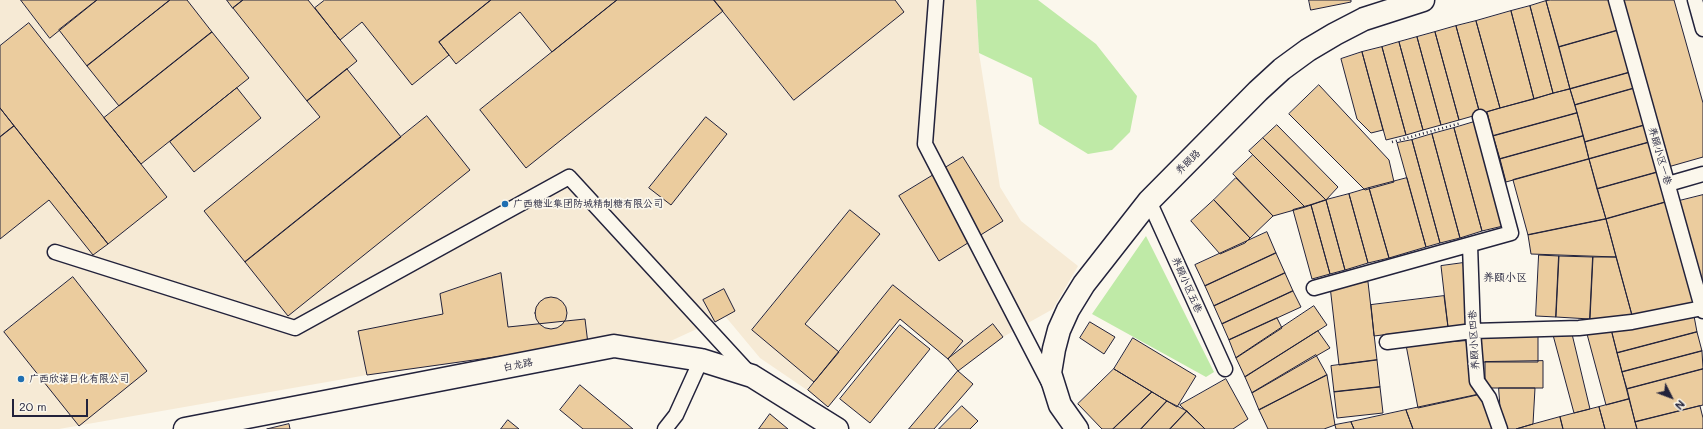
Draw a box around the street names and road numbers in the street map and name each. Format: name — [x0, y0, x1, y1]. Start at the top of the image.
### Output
street label: 养颐小区一巷 — [1646, 126, 1674, 186]
street label: 养颐路 — [1173, 147, 1203, 177]
street label: 养颐小区五巷 — [1169, 255, 1205, 315]
street label: 养颐小区四巷 — [1466, 310, 1482, 370]
street label: 白龙路 — [502, 356, 534, 374]

